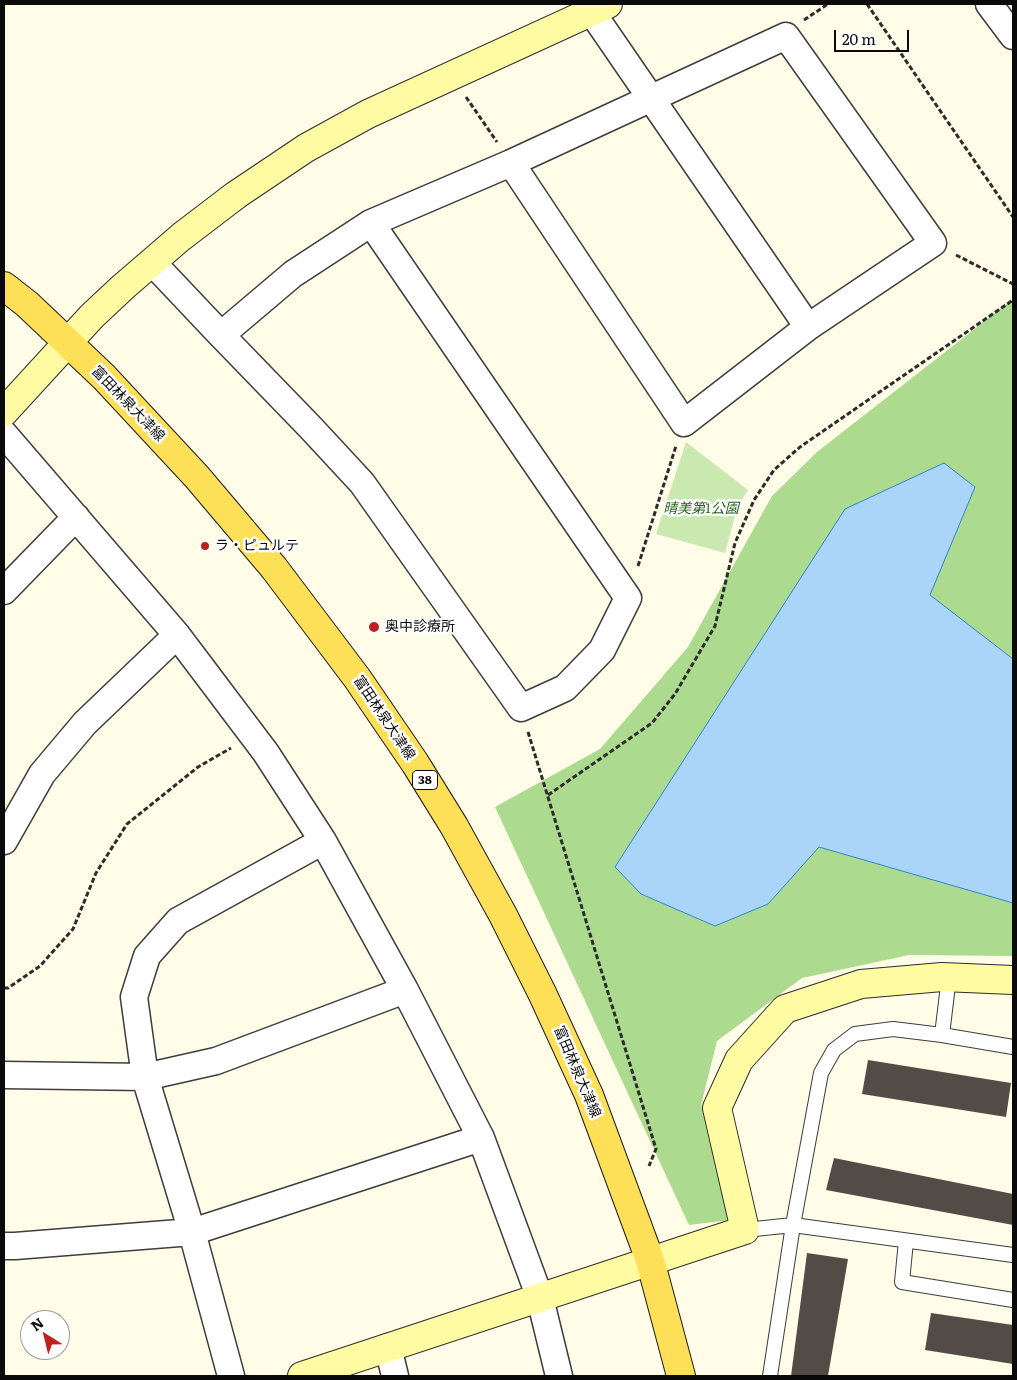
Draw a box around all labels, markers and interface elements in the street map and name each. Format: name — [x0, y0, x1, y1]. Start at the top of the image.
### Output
scale bar — [837, 20, 912, 52]
text: 20 m — [842, 27, 876, 50]
street label: 富田林泉大津線 — [88, 363, 168, 445]
park label: 晴美第1公園 — [663, 501, 739, 517]
place label: ラ・ピュルテ — [215, 538, 299, 554]
marker: ラ・ピュルテ — [199, 540, 211, 552]
place label: 奥中診療所 — [385, 619, 455, 635]
marker: 奥中診療所 — [367, 620, 381, 634]
street label: 富田林泉大津線 — [350, 673, 418, 763]
road number: 38 — [412, 770, 438, 790]
street label: 富田林泉大津線 — [550, 1024, 604, 1120]
north arrow — [20, 1310, 70, 1360]
text: N — [26, 1312, 47, 1335]

